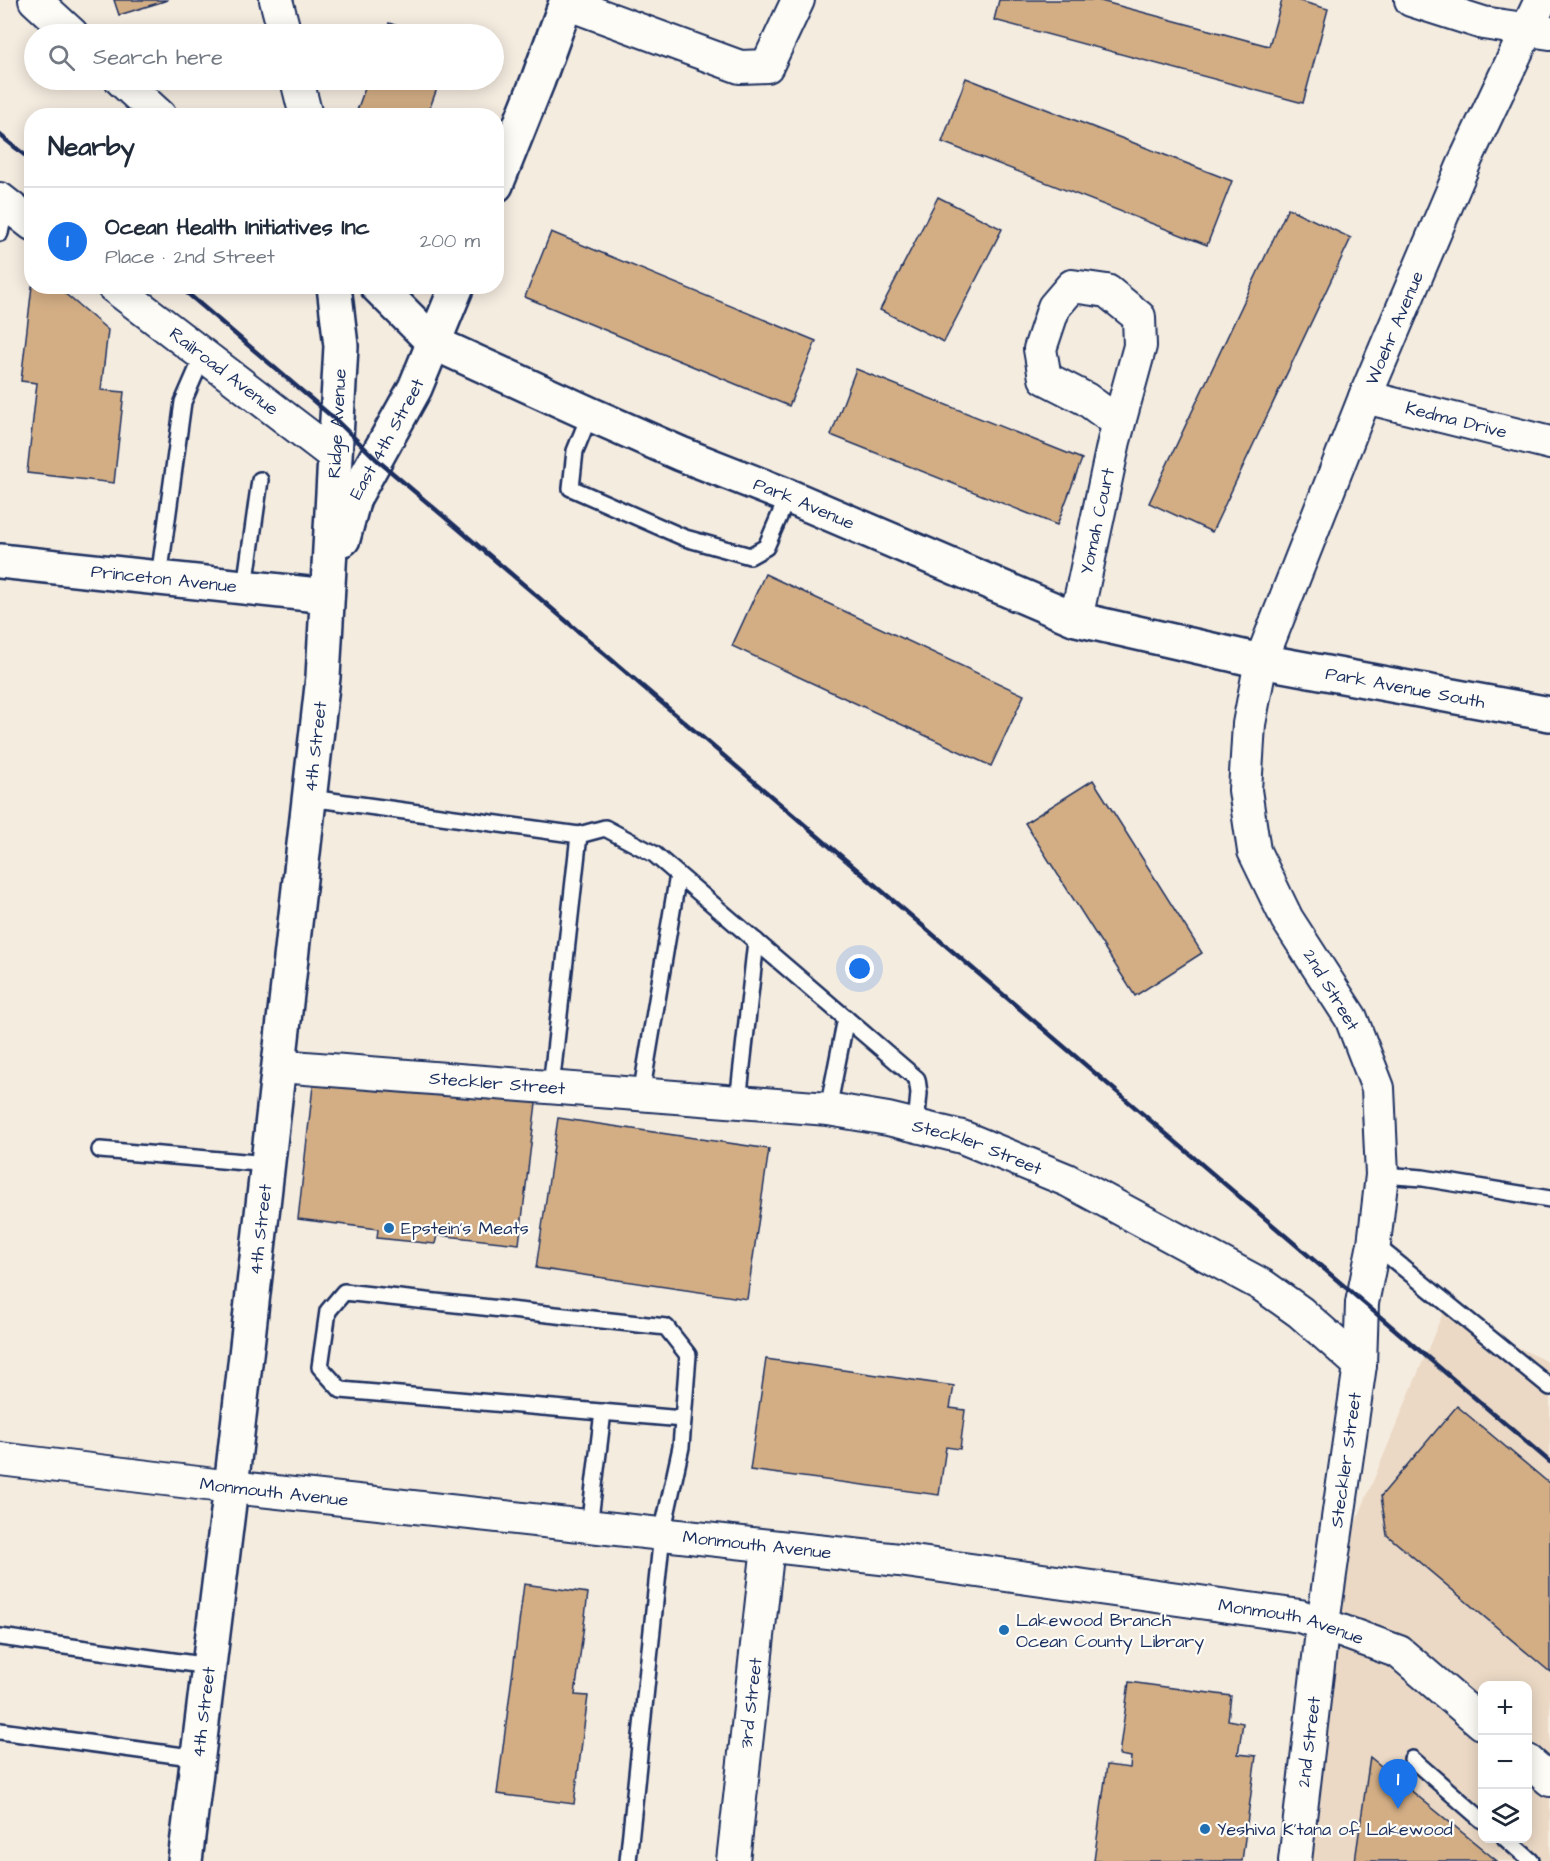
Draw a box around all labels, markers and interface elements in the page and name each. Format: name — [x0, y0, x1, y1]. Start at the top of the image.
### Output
search box — [24, 24, 504, 90]
icon: search — [45, 41, 78, 74]
text: Search here — [93, 42, 223, 73]
text: Nearby — [48, 129, 135, 165]
text: Ocean Health Initiatives Inc — [105, 212, 370, 243]
text: 1 — [66, 227, 69, 255]
text: 200 m — [420, 227, 480, 255]
text: Place · 2nd Street — [105, 243, 275, 271]
street label: Woehr Avenue — [1359, 267, 1430, 389]
street label: Railroad Avenue — [164, 321, 284, 421]
street label: Ridge Avenue — [321, 368, 352, 479]
street label: East 4th Street — [343, 374, 430, 504]
street label: Kedma Drive — [1403, 395, 1510, 444]
street label: Yomah Court — [1073, 465, 1121, 577]
street label: Park Avenue — [750, 471, 859, 536]
street label: Princeton Avenue — [90, 558, 238, 599]
street label: Park Avenue South — [1324, 661, 1487, 714]
street label: 4th Street — [298, 699, 333, 793]
street label: 2nd Street — [1297, 944, 1366, 1036]
your location — [845, 954, 874, 983]
street label: Steckler Street — [428, 1065, 567, 1101]
street label: Steckler Street — [910, 1113, 1047, 1181]
street label: 4th Street — [243, 1182, 278, 1276]
place label: Epstein's Meats — [401, 1216, 529, 1241]
marker: Epstein's Meats — [382, 1221, 396, 1235]
street label: Steckler Street — [1324, 1390, 1368, 1529]
street label: Monmouth Avenue — [198, 1471, 350, 1512]
street label: Monmouth Avenue — [682, 1524, 833, 1565]
street label: Monmouth Avenue — [1217, 1592, 1368, 1651]
place label: Lakewood Branch Ocean County Library — [1016, 1608, 1204, 1655]
marker: Lakewood Branch Ocean County Library — [997, 1623, 1011, 1637]
street label: 3rd Street — [733, 1656, 768, 1750]
street label: 4th Street — [185, 1665, 221, 1759]
map controls — [1478, 1681, 1532, 1843]
button: + — [1478, 1681, 1532, 1735]
street label: 2nd Street — [1291, 1694, 1327, 1789]
button: − — [1478, 1735, 1532, 1789]
pin: 1 — [1378, 1760, 1418, 1809]
button: layers — [1478, 1789, 1532, 1843]
place label: Yeshiva K'tana of Lakewood — [1217, 1817, 1453, 1842]
marker: Yeshiva K'tana of Lakewood — [1198, 1822, 1212, 1836]

